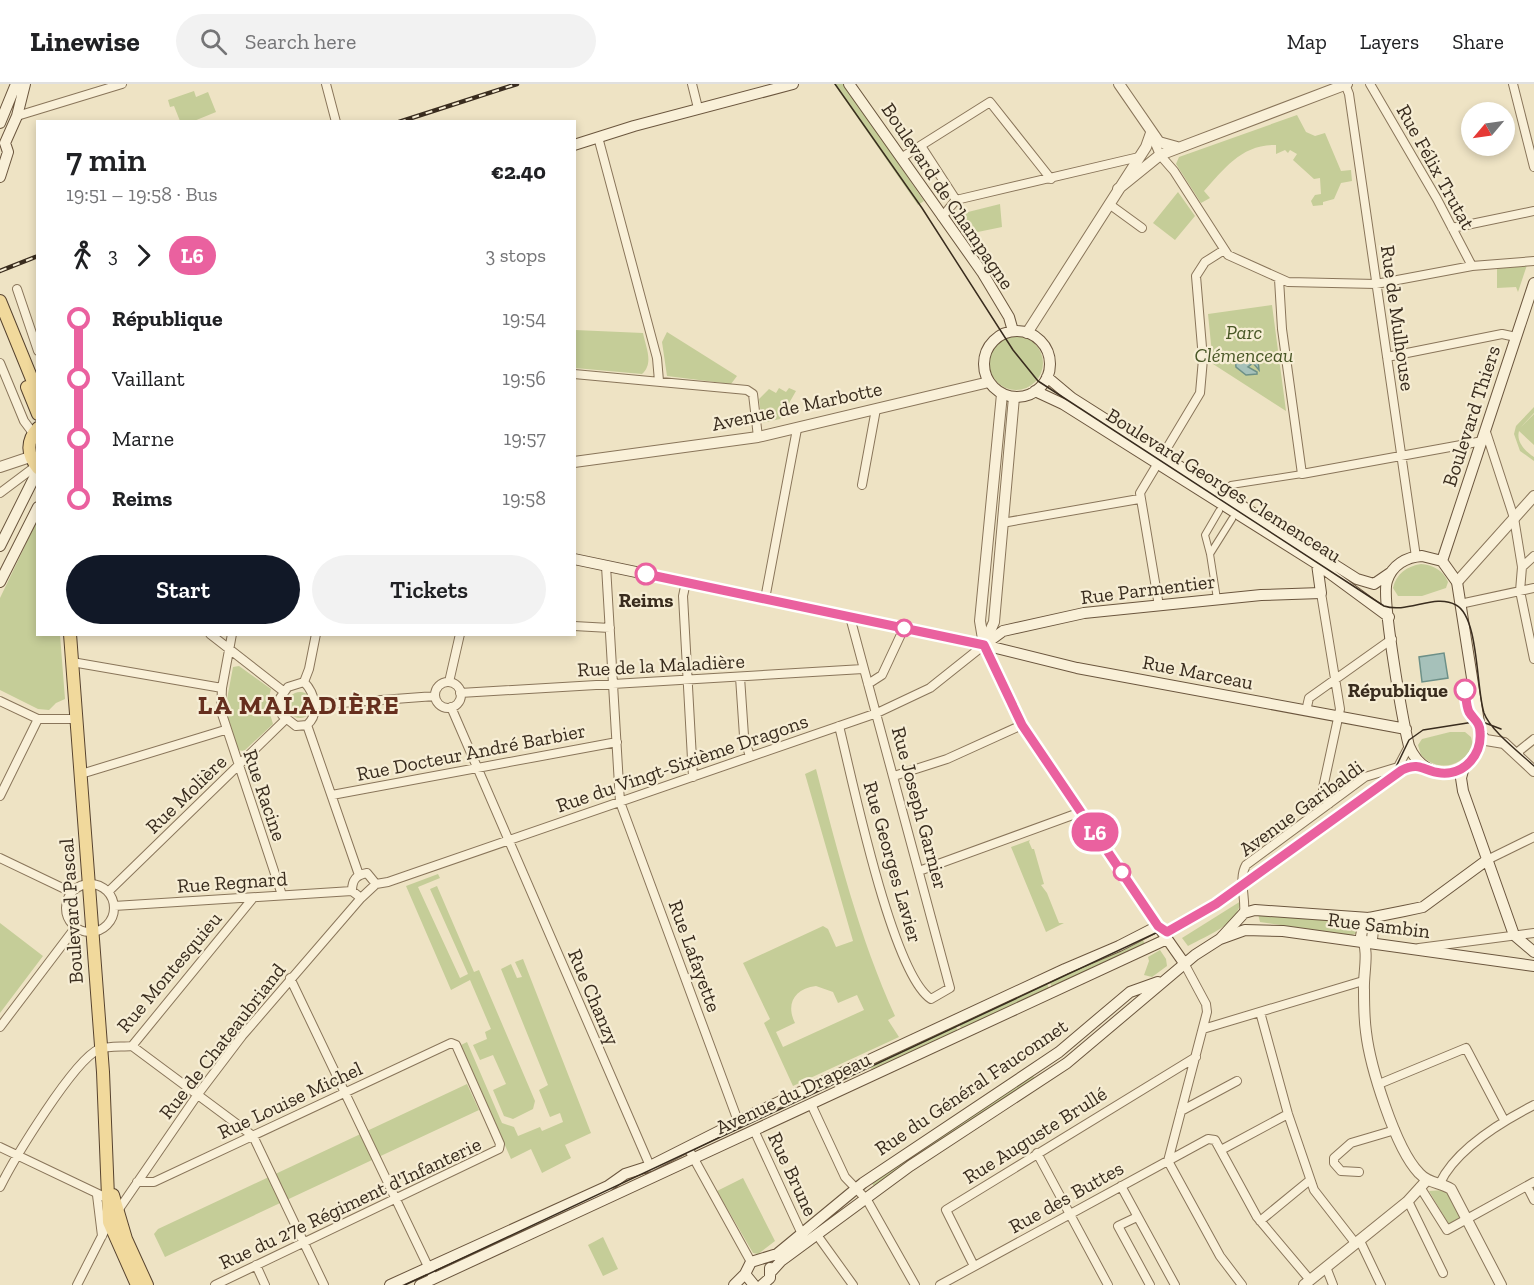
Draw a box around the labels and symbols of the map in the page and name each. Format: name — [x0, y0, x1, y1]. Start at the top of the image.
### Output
street label: Boulevard de Champagne — [877, 98, 1019, 294]
street label: Rue Félix Trutat — [1392, 100, 1481, 234]
north arrow — [1461, 102, 1515, 156]
street label: Rue de Mulhouse — [1376, 244, 1420, 392]
park label: Parc Clémenceau — [1194, 320, 1294, 367]
street label: Boulevard Thiers — [1437, 342, 1505, 490]
street label: Avenue de Marbotte — [710, 376, 884, 436]
street label: Boulevard Georges Clemenceau — [1102, 403, 1346, 567]
marker: Reims — [635, 563, 657, 585]
street label: Rue Parmentier — [1079, 569, 1217, 609]
place label: Reims — [619, 588, 673, 612]
unlabelled marker — [895, 619, 913, 637]
street label: Rue de la Maladière — [577, 649, 745, 681]
street label: Rue Marceau — [1140, 649, 1256, 695]
place label: République — [1348, 678, 1448, 702]
marker: République — [1454, 679, 1476, 701]
district label: LA MALADIÈRE — [198, 689, 400, 721]
street label: Rue du Vingt-Sixième Dragons — [553, 709, 811, 817]
street label: Rue Docteur André Barbier — [354, 718, 588, 786]
street label: Rue Joseph Garnier — [887, 724, 953, 892]
street label: Rue Racine — [238, 746, 292, 844]
street label: Rue Molière — [141, 750, 231, 838]
street label: Avenue Garibaldi — [1234, 755, 1368, 861]
street label: Rue Georges Lavier — [858, 779, 928, 945]
line badge: L6 — [1068, 812, 1122, 852]
street label: Boulevard Pascal — [54, 837, 88, 985]
unlabelled marker — [1113, 863, 1131, 881]
street label: Rue Regnard — [176, 866, 288, 898]
street label: Rue Lafayette — [664, 897, 726, 1015]
street label: Rue Montesquieu — [112, 907, 226, 1037]
street label: Rue Sambin — [1327, 907, 1432, 943]
street label: Rue Chanzy — [563, 945, 625, 1049]
street label: Rue de Chateaubriand — [154, 958, 290, 1124]
street label: Rue du Général Fauconnet — [870, 1013, 1072, 1160]
street label: Avenue du Drapeau — [712, 1047, 874, 1139]
street label: Rue Louise Michel — [214, 1056, 366, 1144]
street label: Rue Auguste Brullé — [959, 1081, 1111, 1189]
street label: Rue Brune — [763, 1128, 823, 1220]
street label: Rue du 27e Régiment d'Infanterie — [215, 1132, 485, 1274]
street label: Rue des Buttes — [1004, 1156, 1128, 1238]

